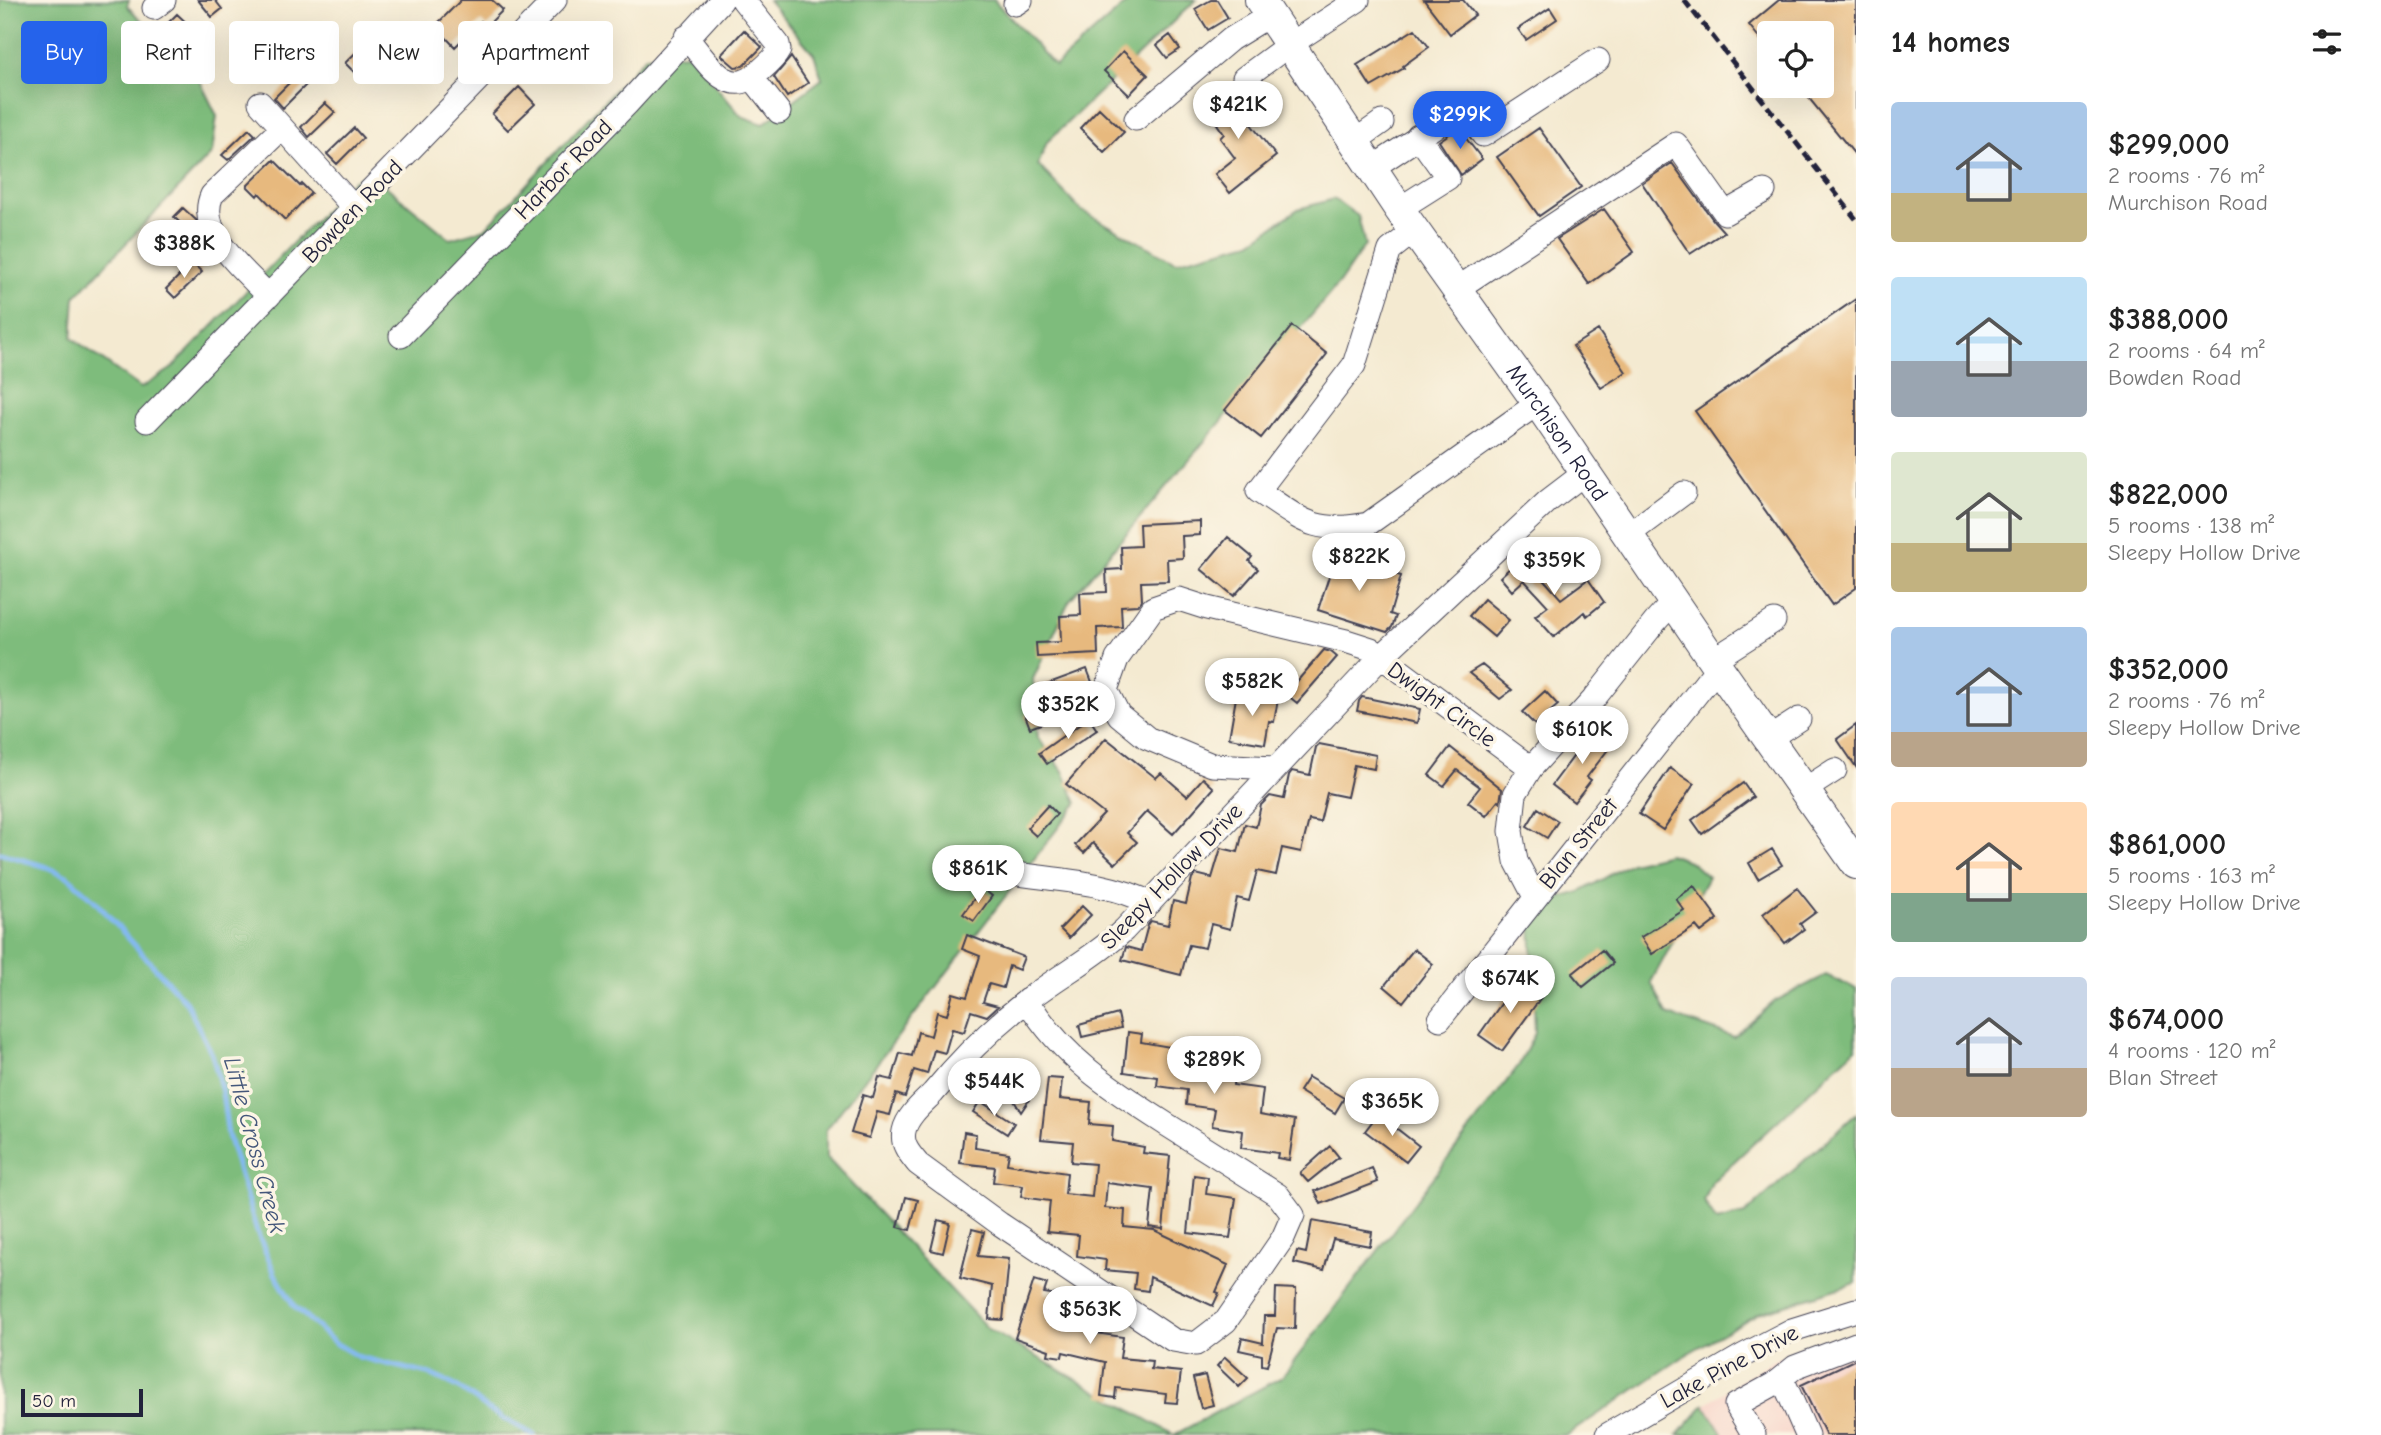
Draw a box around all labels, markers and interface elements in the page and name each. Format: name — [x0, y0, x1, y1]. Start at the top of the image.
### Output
chip: Buy — [21, 21, 107, 84]
chip: Rent — [121, 21, 215, 84]
chip: Filters — [229, 21, 339, 84]
chip: New — [353, 21, 444, 84]
chip: Apartment — [458, 21, 613, 84]
map controls — [1757, 21, 1834, 98]
button: locate — [1757, 21, 1834, 98]
icon: filters — [2308, 23, 2346, 61]
text: 14 homes — [1891, 25, 2010, 60]
pin: $421K — [1189, 82, 1287, 141]
text: $421K — [1209, 90, 1267, 117]
pin: $299K — [1411, 92, 1509, 151]
text: $299K — [1429, 100, 1491, 127]
street label: Harbor Road — [509, 114, 618, 225]
text: $299,000 — [2108, 127, 2230, 162]
icon: home — [1947, 130, 2031, 214]
street label: Bowden Road — [296, 154, 408, 269]
text: 2 rooms · 76 m² — [2108, 162, 2264, 189]
text: Murchison Road — [2108, 189, 2268, 216]
pin: $388K — [135, 220, 233, 280]
text: $388K — [153, 229, 215, 256]
text: $388,000 — [2108, 302, 2229, 337]
icon: home — [1947, 305, 2031, 389]
text: 2 rooms · 64 m² — [2108, 337, 2265, 364]
street label: Murchison Road — [1501, 359, 1614, 506]
text: Bowden Road — [2108, 364, 2241, 391]
text: $822,000 — [2108, 477, 2229, 512]
icon: home — [1947, 480, 2031, 564]
text: 5 rooms · 138 m² — [2108, 512, 2274, 539]
pin: $822K — [1310, 534, 1408, 593]
pin: $359K — [1505, 538, 1603, 597]
text: Sleepy Hollow Drive — [2108, 539, 2301, 566]
text: $822K — [1328, 542, 1390, 569]
text: $359K — [1523, 546, 1585, 573]
text: $352,000 — [2108, 652, 2229, 687]
icon: home — [1947, 655, 2031, 739]
street label: Dwight Circle — [1382, 656, 1501, 753]
pin: $582K — [1203, 658, 1301, 718]
text: $582K — [1221, 667, 1283, 694]
pin: $352K — [1019, 682, 1117, 741]
text: 2 rooms · 76 m² — [2108, 687, 2264, 714]
text: $352K — [1037, 690, 1099, 717]
pin: $610K — [1533, 706, 1631, 766]
text: Sleepy Hollow Drive — [2108, 714, 2301, 741]
text: $610K — [1551, 715, 1613, 742]
street label: Blan Street — [1534, 791, 1624, 894]
street label: Sleepy Hollow Drive — [1095, 798, 1248, 955]
text: $861,000 — [2108, 827, 2226, 862]
icon: home — [1947, 830, 2031, 914]
pin: $861K — [929, 846, 1027, 905]
text: $861K — [948, 854, 1008, 881]
text: 5 rooms · 163 m² — [2108, 862, 2275, 889]
text: Sleepy Hollow Drive — [2108, 889, 2301, 916]
pin: $674K — [1461, 956, 1559, 1015]
text: $674K — [1481, 964, 1539, 991]
text: $674,000 — [2108, 1002, 2224, 1037]
icon: home — [1947, 1005, 2031, 1089]
pin: $289K — [1165, 1036, 1263, 1096]
text: 4 rooms · 120 m² — [2108, 1037, 2275, 1064]
text: $289K — [1183, 1045, 1245, 1072]
water label: Little Cross Creek — [218, 1054, 292, 1236]
pin: $544K — [945, 1058, 1043, 1118]
text: Blan Street — [2108, 1064, 2217, 1091]
text: $544K — [964, 1067, 1024, 1094]
pin: $365K — [1343, 1078, 1441, 1138]
text: $365K — [1361, 1087, 1423, 1114]
pin: $563K — [1041, 1286, 1139, 1346]
text: $563K — [1059, 1295, 1121, 1322]
street label: Lake Pine Drive — [1656, 1319, 1803, 1414]
scale bar — [21, 1386, 144, 1418]
text: 50 m — [32, 1390, 76, 1412]

